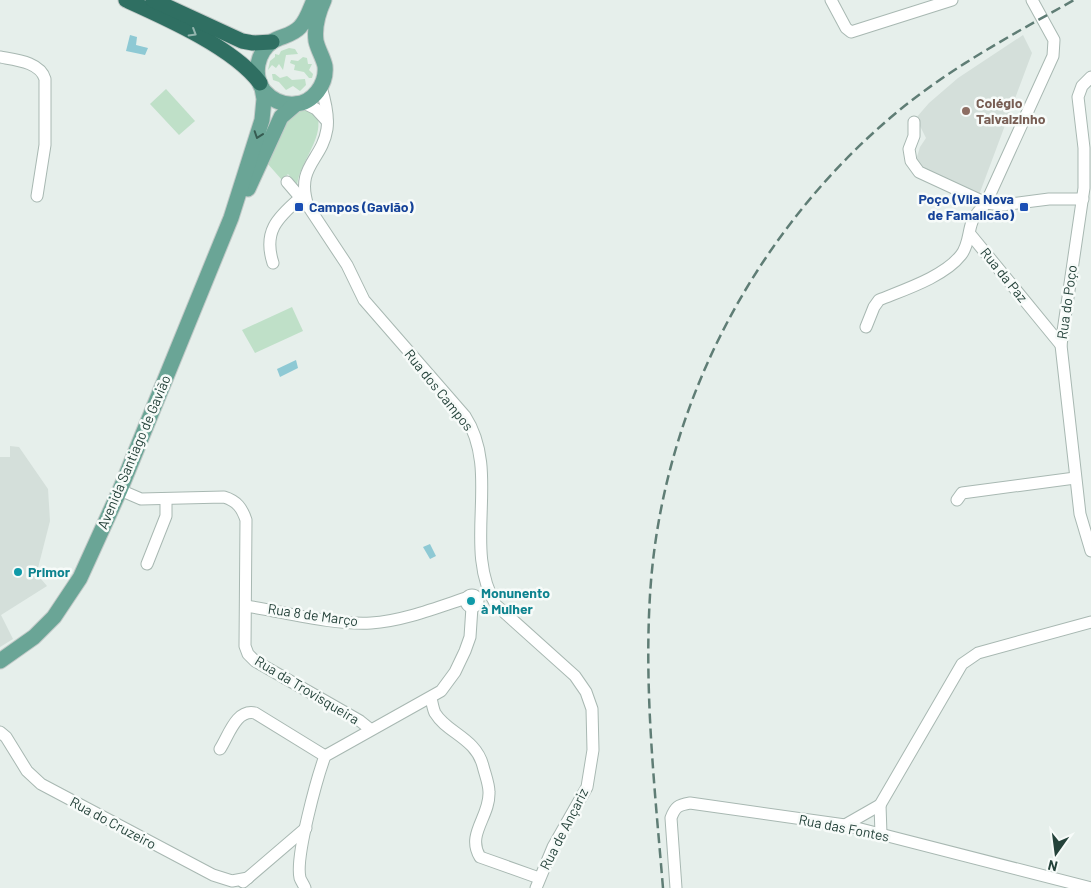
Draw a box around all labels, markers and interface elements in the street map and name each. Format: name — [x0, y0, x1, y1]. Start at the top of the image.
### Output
one-way arrow — [188, 27, 197, 37]
place label: Colégio Talvaizinho — [976, 94, 1046, 127]
marker: Colégio Talvaizinho — [960, 105, 972, 117]
one-way arrow — [254, 131, 264, 139]
place label: Poço (Vila Nova de Famalicão) — [918, 190, 1014, 223]
place label: Campos (Gavião) — [309, 198, 414, 215]
marker: Campos (Gavião) — [293, 201, 305, 213]
marker: Poço (Vila Nova de Famalicão) — [1018, 201, 1030, 213]
street label: Rua da Paz — [977, 244, 1032, 305]
street label: Rua do Poço — [1053, 264, 1080, 340]
street label: Rua dos Campos — [401, 345, 478, 434]
street label: Avenida Santiago de Gavião — [93, 372, 174, 531]
place label: Primor — [28, 563, 71, 580]
marker: Primor — [12, 566, 24, 578]
place label: Monunento à Mulher — [481, 584, 550, 617]
marker: Monunento à Mulher — [465, 595, 477, 607]
street label: Rua 8 de Março — [267, 600, 359, 629]
street label: Rua da Trovisqueira — [252, 652, 362, 727]
street label: Rua de Ançariz — [536, 785, 591, 872]
street label: Rua do Cruzeiro — [67, 793, 159, 852]
street label: Rua das Fontes — [797, 810, 891, 845]
north arrow — [1031, 828, 1081, 878]
text: N — [1046, 857, 1059, 875]

